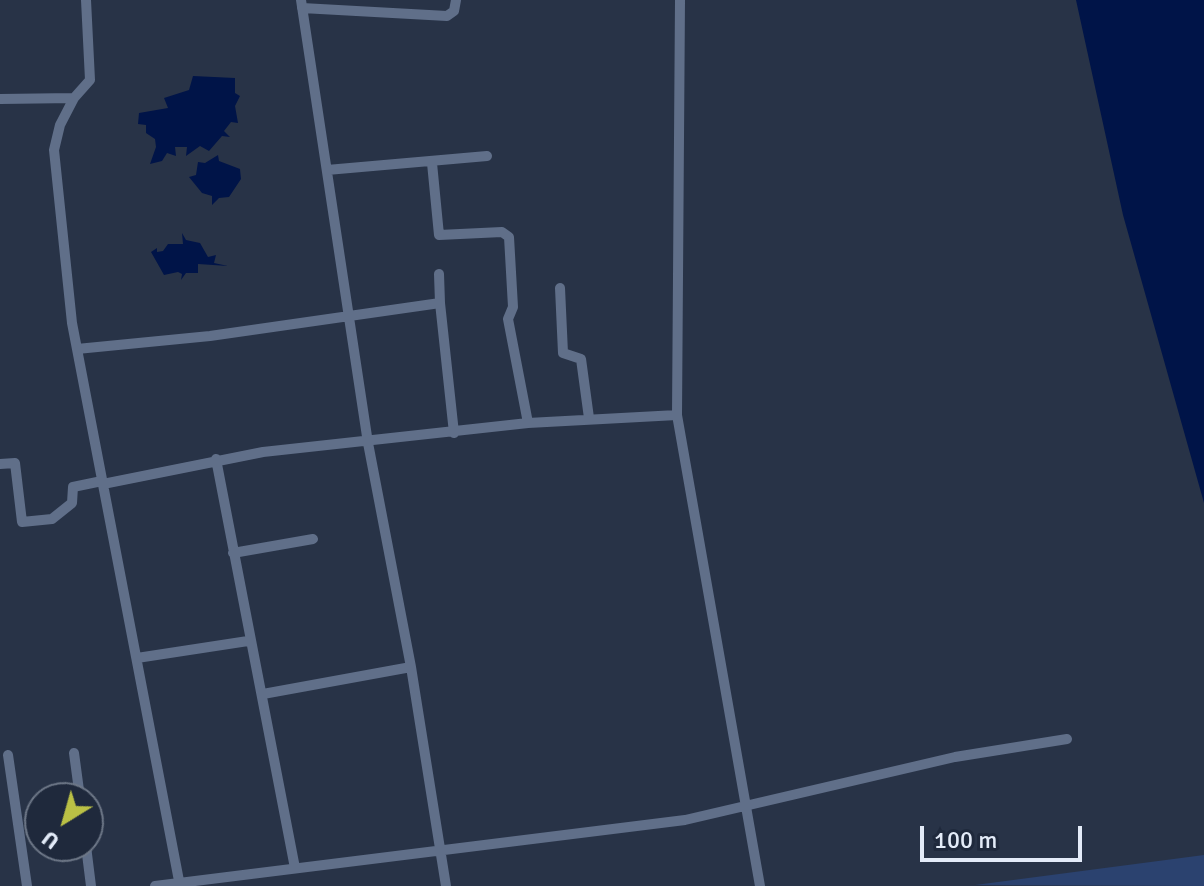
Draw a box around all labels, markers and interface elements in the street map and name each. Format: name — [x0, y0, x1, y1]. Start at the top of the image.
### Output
north arrow — [24, 782, 104, 862]
scale bar — [924, 810, 1086, 860]
text: U — [36, 825, 65, 855]
text: 100 m — [934, 825, 997, 855]

